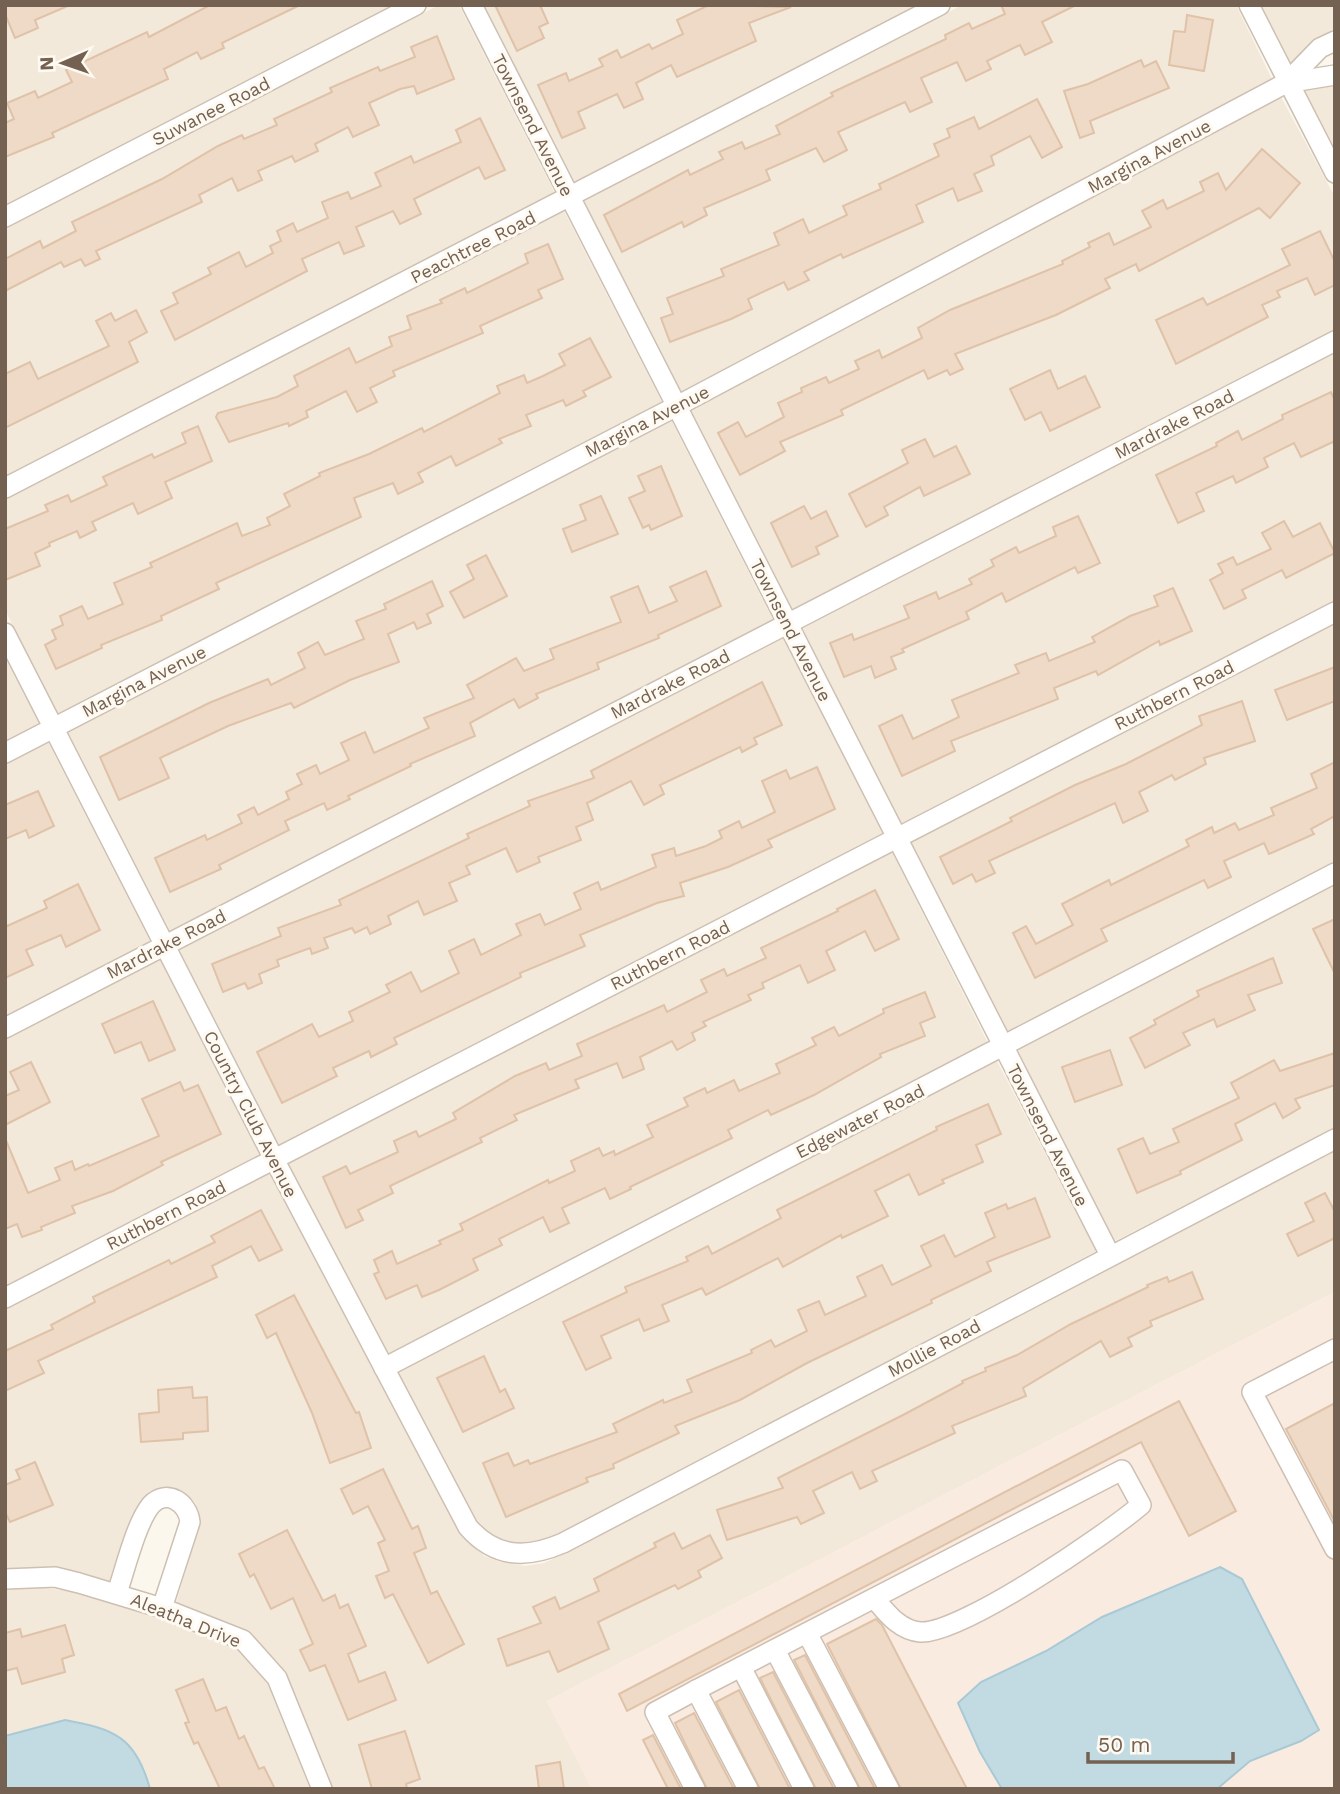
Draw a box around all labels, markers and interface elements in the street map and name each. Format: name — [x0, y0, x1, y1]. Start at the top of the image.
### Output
north arrow — [28, 28, 98, 98]
street label: Townsend Avenue — [488, 50, 578, 200]
text: N — [35, 56, 58, 71]
street label: Suwanee Road — [148, 72, 274, 150]
street label: Margina Avenue — [1084, 115, 1214, 197]
street label: Peachtree Road — [407, 206, 539, 288]
street label: Margina Avenue — [581, 381, 713, 461]
street label: Mardrake Road — [1111, 385, 1237, 463]
street label: Townsend Avenue — [746, 555, 836, 705]
street label: Margina Avenue — [78, 641, 210, 721]
street label: Mardrake Road — [607, 645, 733, 723]
street label: Ruthbern Road — [1111, 656, 1237, 734]
street label: Mardrake Road — [103, 905, 229, 983]
street label: Ruthbern Road — [607, 916, 733, 994]
street label: Country Club Avenue — [200, 1027, 302, 1201]
street label: Townsend Avenue — [1003, 1060, 1093, 1210]
street label: Edgewater Road — [792, 1079, 928, 1163]
street label: Ruthbern Road — [103, 1176, 229, 1254]
street label: Mollie Road — [884, 1315, 984, 1381]
street label: Aleatha Drive — [128, 1588, 244, 1652]
scale bar — [1088, 1720, 1233, 1764]
text: 50 m — [1098, 1732, 1150, 1757]

